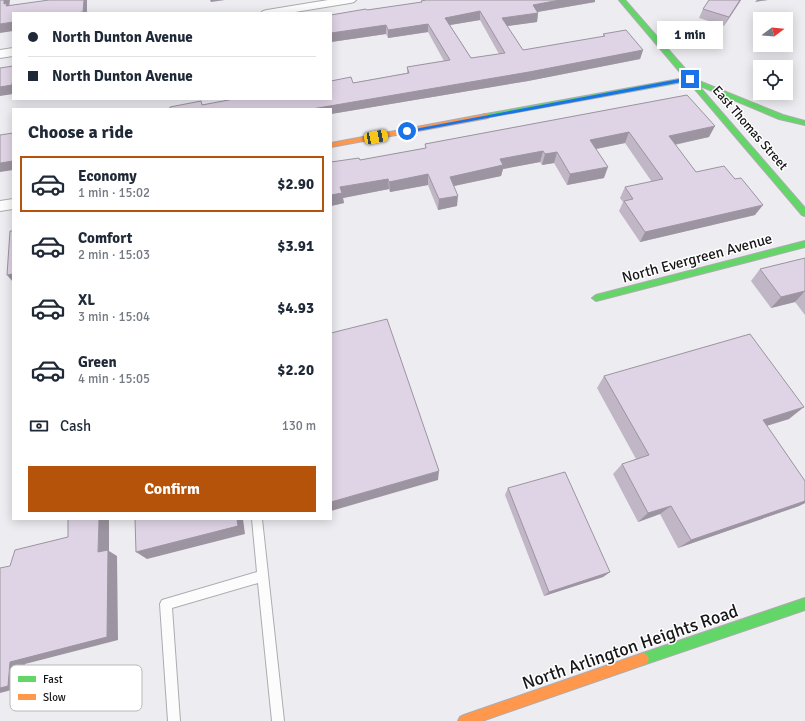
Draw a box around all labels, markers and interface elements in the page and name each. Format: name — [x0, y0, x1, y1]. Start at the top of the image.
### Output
north arrow — [753, 12, 793, 52]
map controls — [753, 12, 793, 100]
callout: 1 min — [657, 21, 723, 49]
text: 1 min — [674, 27, 706, 43]
text: North Dunton Avenue — [52, 28, 193, 46]
button: locate — [753, 60, 793, 100]
text: North Dunton Avenue — [52, 67, 193, 85]
route end — [681, 70, 699, 88]
street label: East Thomas Street — [709, 83, 791, 174]
text: Choose a ride — [28, 121, 133, 143]
route start — [398, 122, 416, 140]
car — [363, 129, 389, 145]
icon: car — [30, 166, 66, 202]
text: Economy — [78, 167, 137, 185]
text: $2.90 — [277, 175, 314, 193]
text: 1 min · 15:02 — [78, 185, 150, 201]
icon: car — [30, 228, 66, 264]
text: Comfort — [78, 229, 132, 247]
street label: North Evergreen Avenue — [620, 229, 774, 287]
text: $3.91 — [277, 237, 314, 255]
text: 2 min · 15:03 — [78, 247, 150, 263]
icon: car — [30, 290, 66, 326]
text: XL — [78, 291, 95, 309]
text: $4.93 — [277, 299, 314, 317]
text: 3 min · 15:04 — [78, 309, 150, 325]
icon: car — [30, 352, 66, 388]
text: Green — [78, 353, 117, 371]
text: $2.20 — [277, 361, 314, 379]
text: 4 min · 15:05 — [78, 371, 150, 387]
icon: cash — [28, 415, 50, 437]
text: Cash — [60, 417, 91, 435]
text: 130 m — [282, 418, 316, 434]
button: Confirm — [28, 466, 316, 512]
street label: North Arlington Heights Road — [519, 600, 741, 694]
legend — [10, 665, 142, 711]
text: Fast — [43, 673, 63, 686]
text: Slow — [43, 691, 66, 704]

